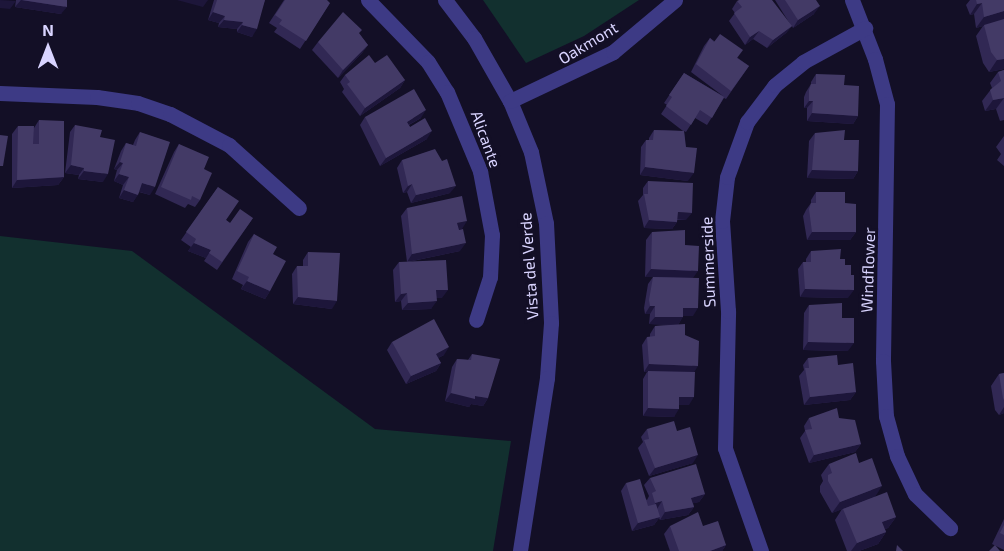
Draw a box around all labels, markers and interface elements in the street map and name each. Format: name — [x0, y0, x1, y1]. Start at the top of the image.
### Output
north arrow — [18, 18, 78, 78]
street label: Oakmont — [555, 18, 621, 68]
text: N — [42, 20, 54, 39]
street label: Alicante — [467, 108, 505, 170]
street label: Vista del Verde — [516, 211, 542, 321]
street label: Summerside — [697, 216, 719, 308]
street label: Windflower — [857, 227, 879, 313]

